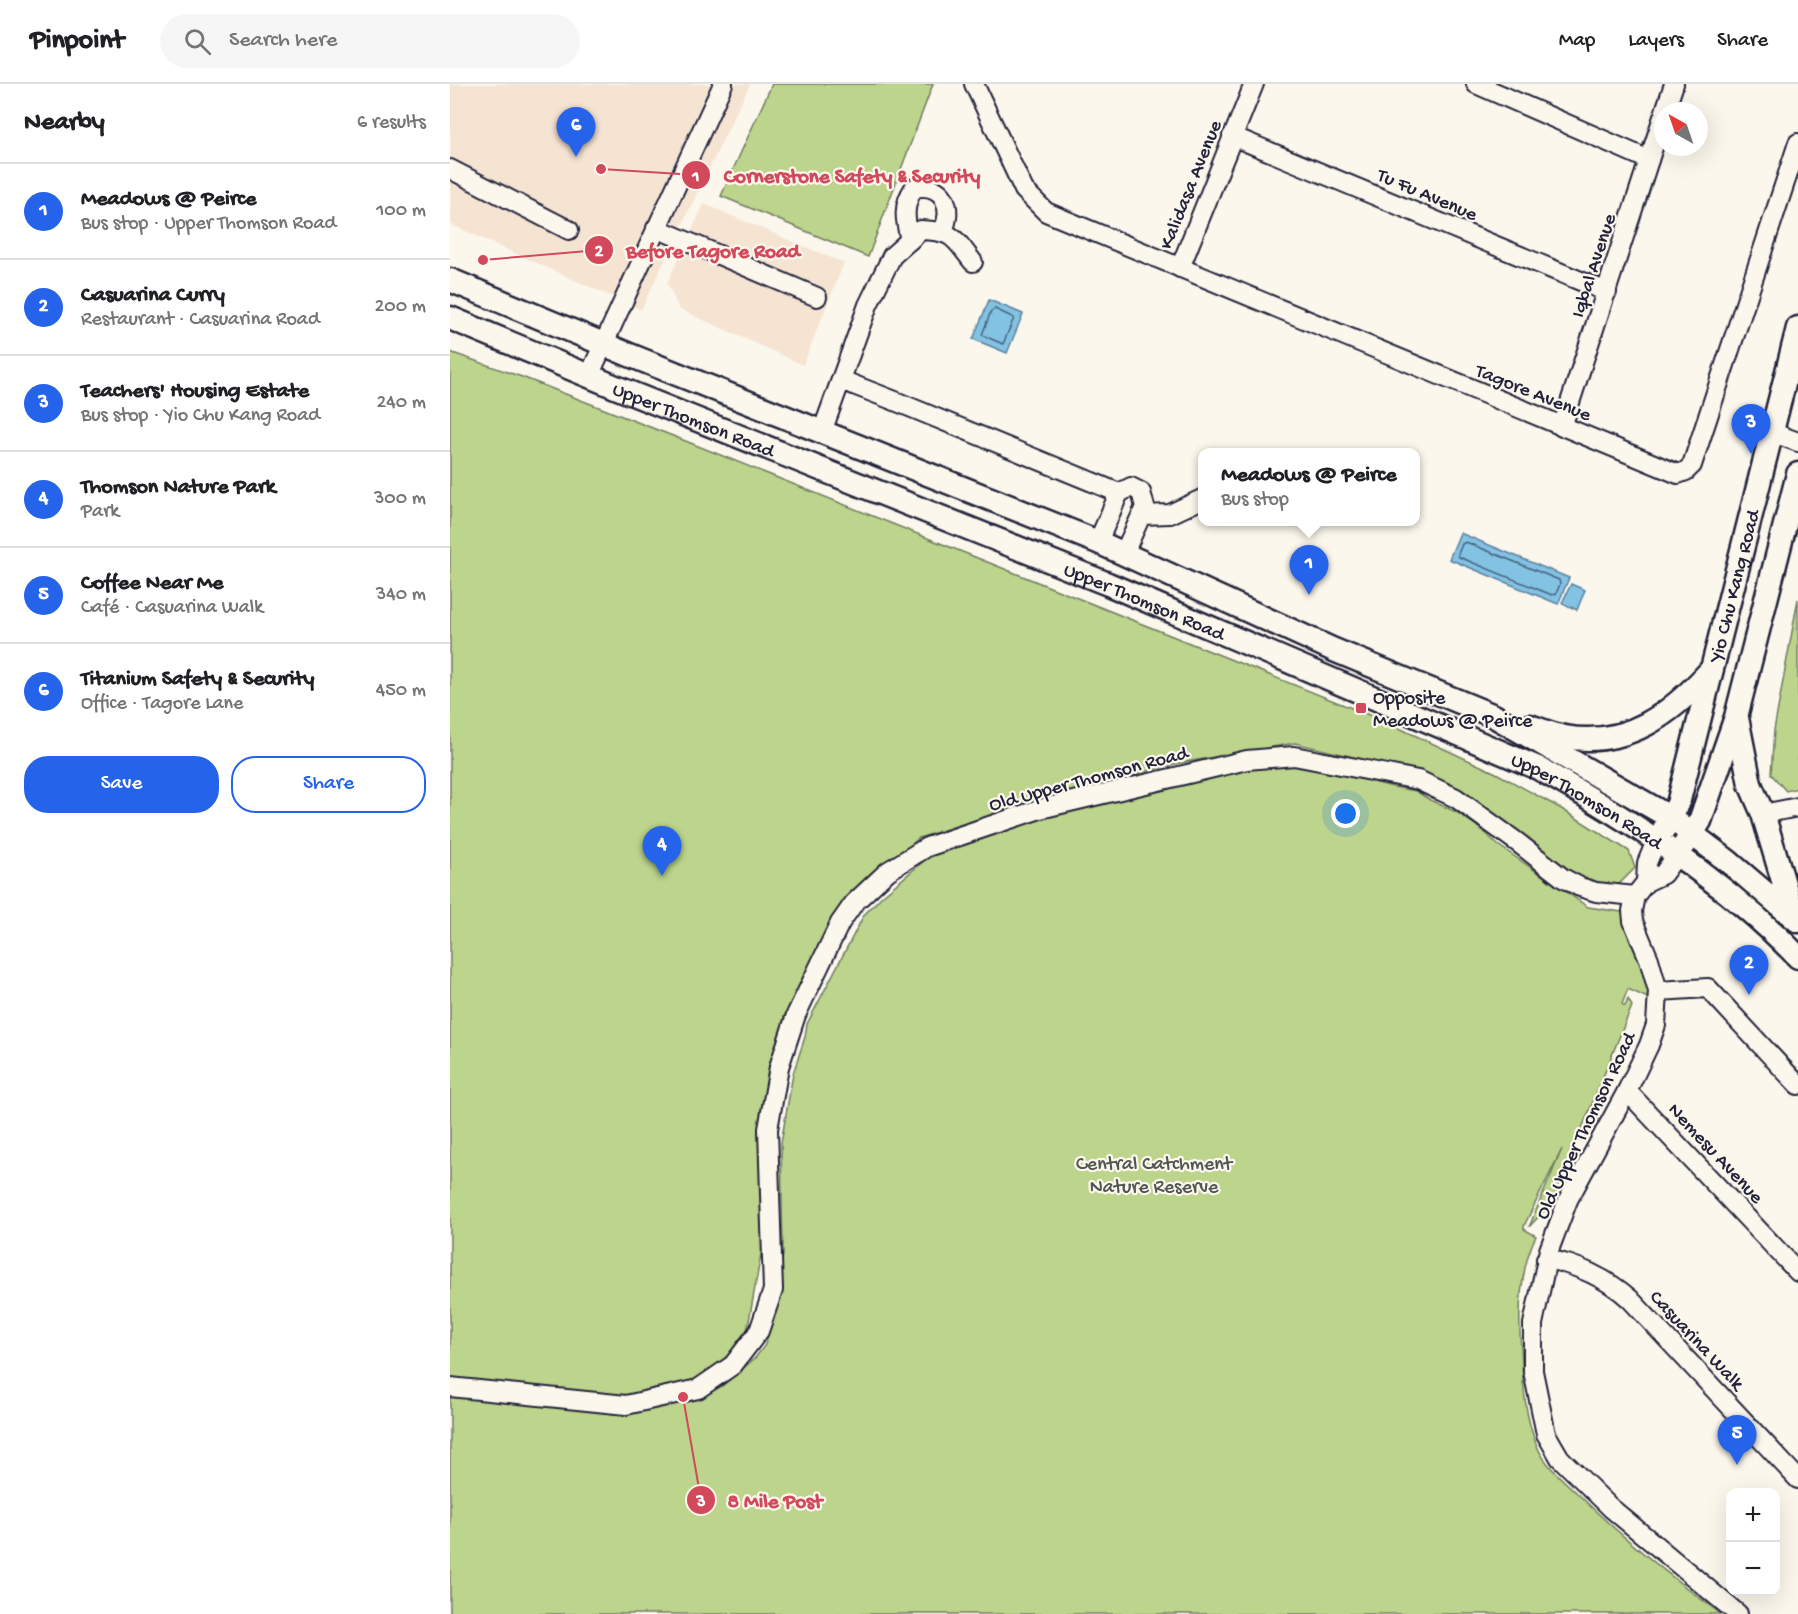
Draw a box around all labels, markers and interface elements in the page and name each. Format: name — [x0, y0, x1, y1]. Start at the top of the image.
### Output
search box — [160, 14, 580, 68]
text: Pinpoint — [30, 25, 124, 58]
icon: search — [181, 25, 214, 58]
text: Search here — [229, 28, 337, 54]
text: Map — [1559, 29, 1595, 54]
text: Layers — [1628, 29, 1684, 54]
text: Share — [1717, 29, 1768, 54]
north arrow — [1654, 102, 1708, 156]
pin: 6 — [556, 107, 596, 157]
text: Nearby — [24, 108, 105, 139]
text: 6 results — [357, 112, 426, 135]
street label: Kalidasa Avenue — [1156, 117, 1229, 253]
callout: Cornerstone Safety & Security — [681, 155, 992, 194]
street label: Tu Fu Avenue — [1372, 164, 1481, 228]
text: Cornerstone Safety & Security — [723, 166, 981, 191]
text: 1 — [691, 167, 700, 188]
text: Meadows @ Peirce — [81, 187, 256, 213]
text: 1 — [39, 200, 48, 223]
text: 100 m — [376, 200, 426, 223]
street label: Iqbal Avenue — [1568, 211, 1623, 321]
text: Bus stop · Upper Thomson Road — [81, 213, 336, 236]
callout: Before Tagore Road — [584, 231, 812, 270]
text: Before Tagore Road — [625, 241, 803, 266]
text: 2 — [595, 242, 604, 263]
text: Casuarina Curry — [81, 283, 225, 309]
text: 2 — [39, 296, 48, 319]
text: 200 m — [375, 296, 426, 319]
text: Restaurant · Casuarina Road — [81, 309, 320, 332]
street label: Tagore Avenue — [1471, 360, 1595, 428]
text: Teachers' Housing Estate — [81, 379, 309, 405]
street label: Upper Thomson Road — [609, 379, 779, 465]
text: 3 — [38, 392, 49, 415]
text: 240 m — [376, 392, 426, 415]
pin: 3 — [1732, 404, 1770, 454]
text: Bus stop · Yio Chu Kang Road — [81, 405, 320, 428]
popup — [1198, 448, 1420, 526]
text: Meadows @ Peirce — [1221, 463, 1397, 489]
text: Thomson Nature Park — [81, 475, 276, 501]
text: 4 — [39, 488, 48, 511]
text: 300 m — [374, 488, 426, 511]
text: Bus stop — [1221, 489, 1289, 512]
text: Park — [81, 501, 119, 524]
street label: Yio Chu Kang Road — [1706, 506, 1767, 667]
pin: 1 — [1290, 546, 1328, 595]
street label: Upper Thomson Road — [1060, 560, 1229, 648]
text: Coffee Near Me — [81, 571, 223, 597]
text: 5 — [38, 584, 49, 607]
text: 340 m — [376, 584, 426, 607]
text: Café · Casuarina Walk — [81, 597, 263, 620]
text: Titanium Safety & Security — [81, 667, 314, 693]
text: 6 — [38, 680, 49, 703]
text: 450 m — [376, 680, 426, 703]
place label: Opposite Meadows @ Peirce — [1373, 688, 1533, 734]
text: Office · Tagore Lane — [81, 693, 243, 716]
marker: Opposite Meadows @ Peirce — [1354, 701, 1368, 715]
street label: Old Upper Thomson Road — [987, 742, 1193, 818]
street label: Upper Thomson Road — [1507, 750, 1668, 857]
button: Save — [24, 756, 219, 813]
button: Share — [231, 756, 426, 813]
your location — [1331, 799, 1360, 828]
pin: 4 — [642, 826, 682, 876]
pin: 2 — [1730, 946, 1768, 995]
street label: Old Upper Thomson Road — [1532, 1027, 1643, 1224]
street label: Nemesu Avenue — [1662, 1099, 1767, 1210]
park label: Central Catchment Nature Reserve — [1076, 1154, 1234, 1200]
street label: Casuarina Walk — [1643, 1287, 1749, 1398]
pin: 5 — [1718, 1416, 1756, 1465]
callout: 8 Mile Post — [686, 1480, 834, 1519]
map controls — [1726, 1488, 1780, 1596]
button: + — [1726, 1488, 1780, 1542]
text: 8 Mile Post — [728, 1491, 825, 1516]
text: 3 — [695, 1492, 706, 1513]
button: − — [1726, 1542, 1780, 1596]

